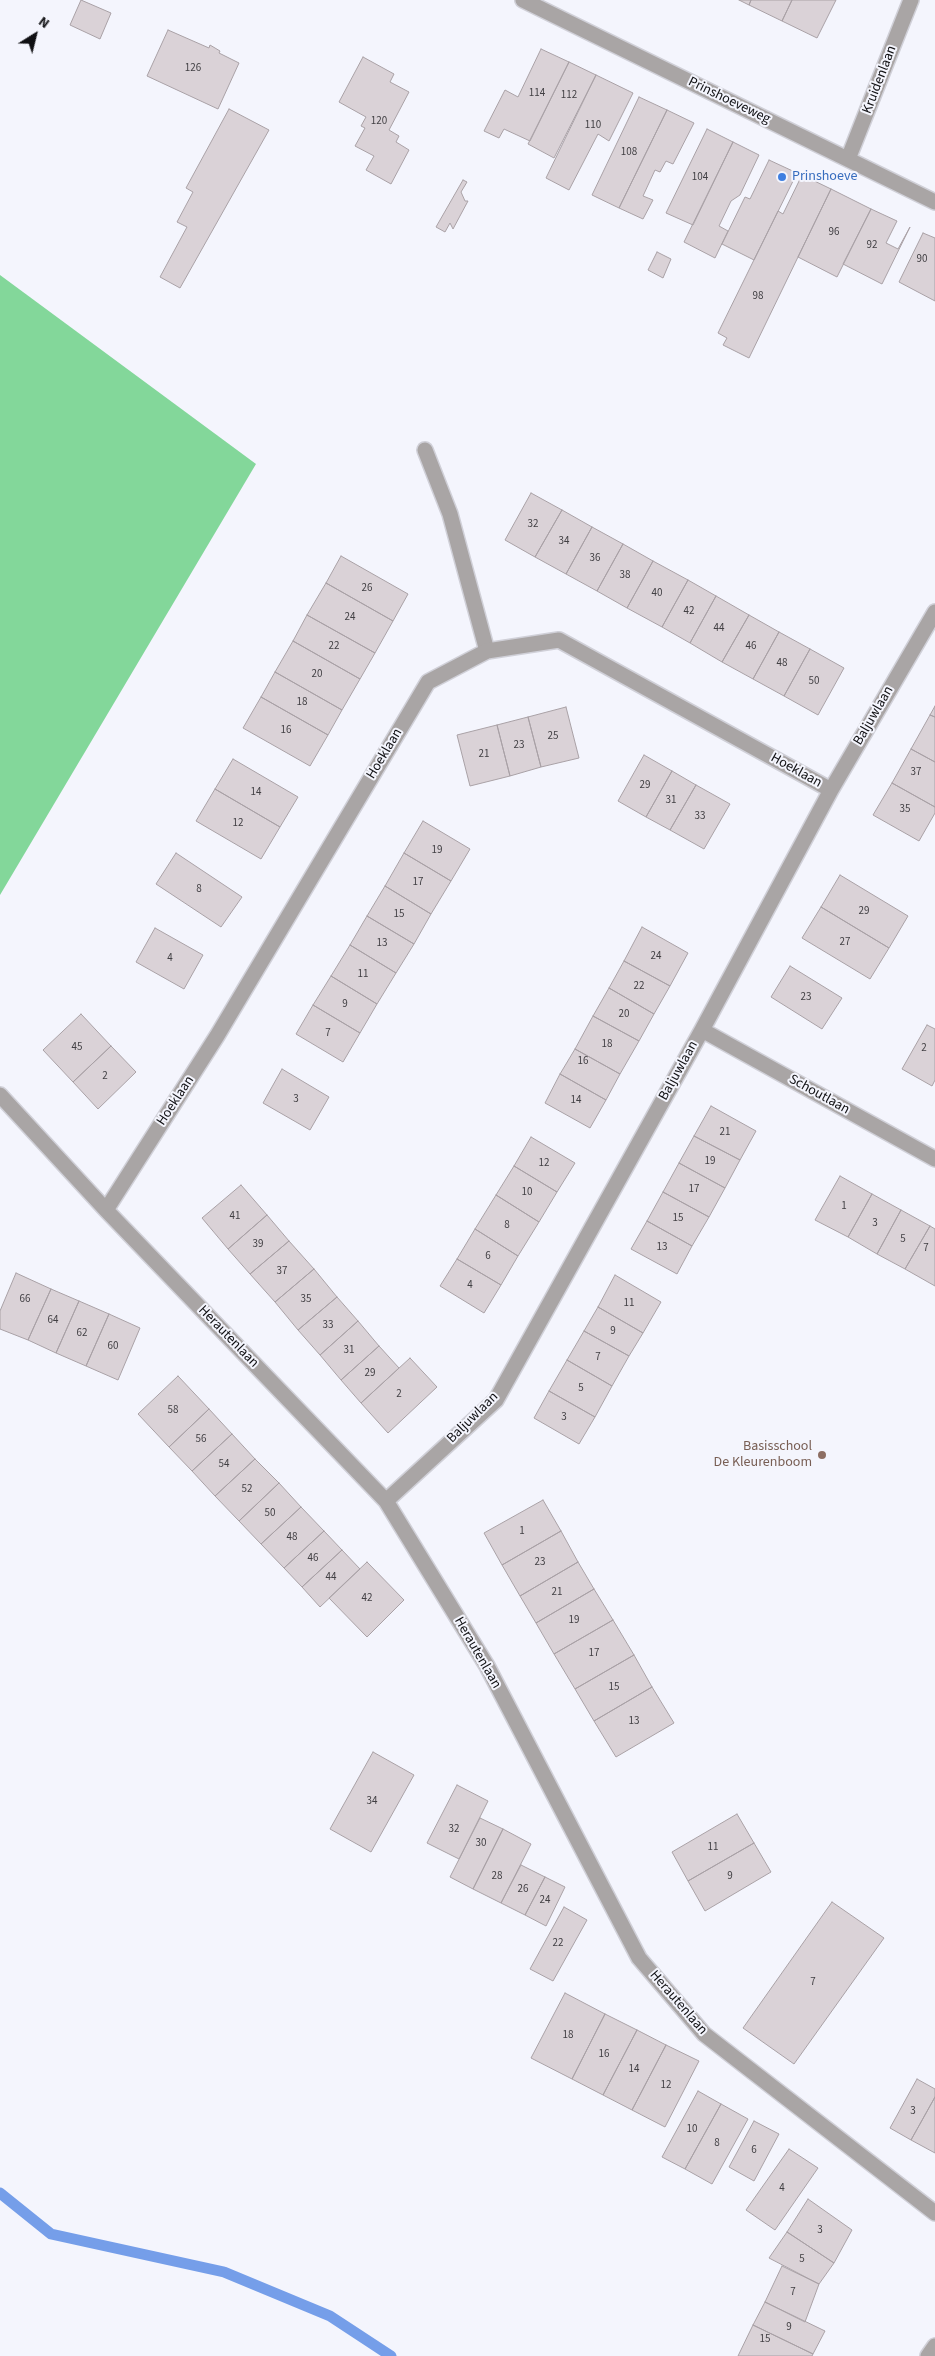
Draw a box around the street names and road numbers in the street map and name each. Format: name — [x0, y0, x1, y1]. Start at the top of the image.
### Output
street label: Kruidenlaan — [859, 44, 901, 116]
street label: Prinshoeveweg — [685, 74, 773, 128]
street label: Baljuwlaan — [850, 683, 898, 749]
street label: Hoeklaan — [363, 726, 407, 782]
street label: Hoeklaan — [767, 750, 825, 792]
street label: Baljuwlaan — [656, 1038, 702, 1104]
street label: Schoutlaan — [786, 1071, 852, 1119]
street label: Hoeklaan — [154, 1073, 198, 1129]
street label: Herautenlaan — [194, 1302, 262, 1372]
street label: Baljuwlaan — [444, 1389, 502, 1447]
street label: Herautenlaan — [450, 1614, 504, 1692]
street label: Herautenlaan — [645, 1967, 711, 2039]

